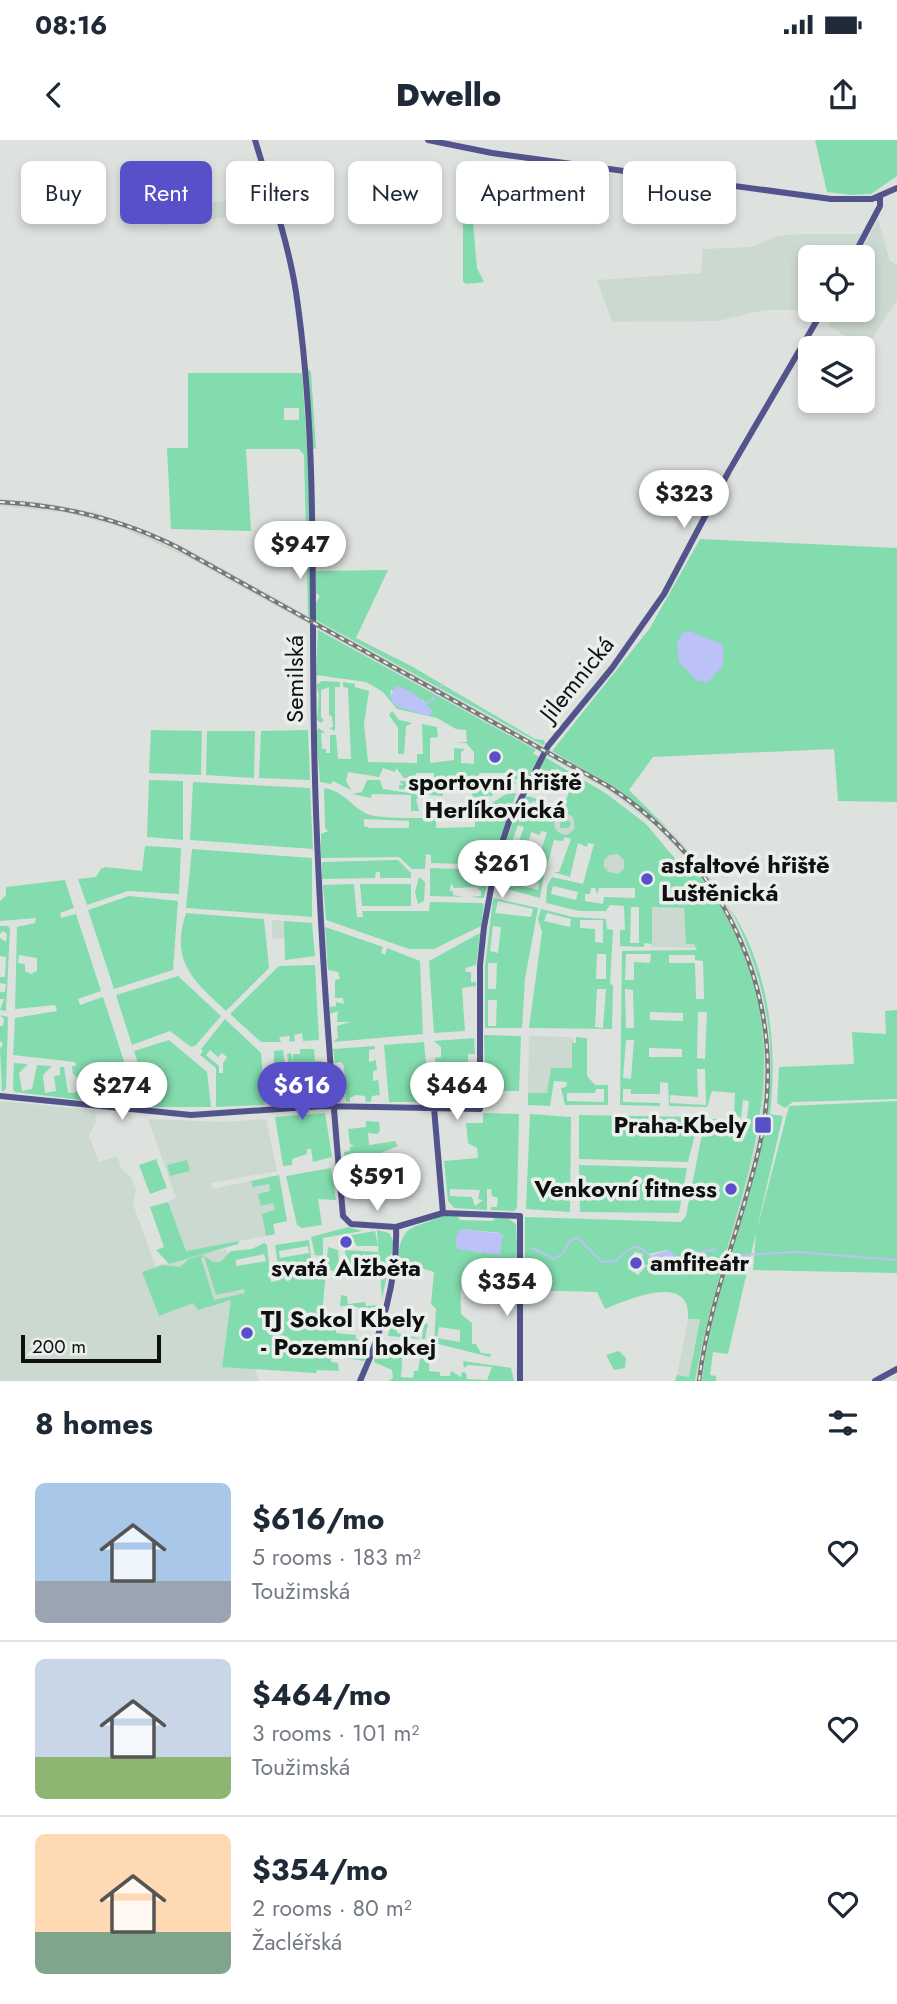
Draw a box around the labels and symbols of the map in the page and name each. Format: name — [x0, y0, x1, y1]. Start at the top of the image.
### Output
pin: $323 — [643, 470, 725, 530]
pin: $947 — [259, 522, 341, 581]
street label: Jilemnická — [529, 628, 622, 731]
street label: Semilská — [277, 635, 312, 723]
marker: sportovní hřiště Herlíkovická — [487, 749, 503, 765]
place label: sportovní hřiště Herlíkovická — [408, 764, 582, 827]
pin: $261 — [461, 840, 543, 900]
place label: asfaltové hřiště Luštěnická — [661, 847, 830, 910]
marker: asfaltové hřiště Luštěnická — [639, 871, 655, 887]
pin: $274 — [81, 1062, 163, 1122]
pin: $616 — [261, 1062, 343, 1122]
pin: $464 — [416, 1062, 498, 1122]
place label: Praha-Kbely — [613, 1107, 747, 1142]
marker: Praha-Kbely — [753, 1115, 773, 1135]
pin: $591 — [336, 1154, 418, 1213]
place label: Venkovní fitness — [533, 1171, 717, 1206]
marker: Venkovní fitness — [723, 1181, 739, 1197]
marker: svatá Alžběta — [338, 1234, 354, 1250]
place label: amfiteátr — [650, 1245, 750, 1280]
place label: svatá Alžběta — [271, 1250, 421, 1285]
marker: amfiteátr — [628, 1255, 644, 1271]
pin: $354 — [466, 1258, 548, 1318]
place label: TJ Sokol Kbely - Pozemní hokej — [261, 1301, 436, 1364]
marker: TJ Sokol Kbely - Pozemní hokej — [239, 1325, 255, 1341]
scale bar — [21, 1332, 161, 1364]

